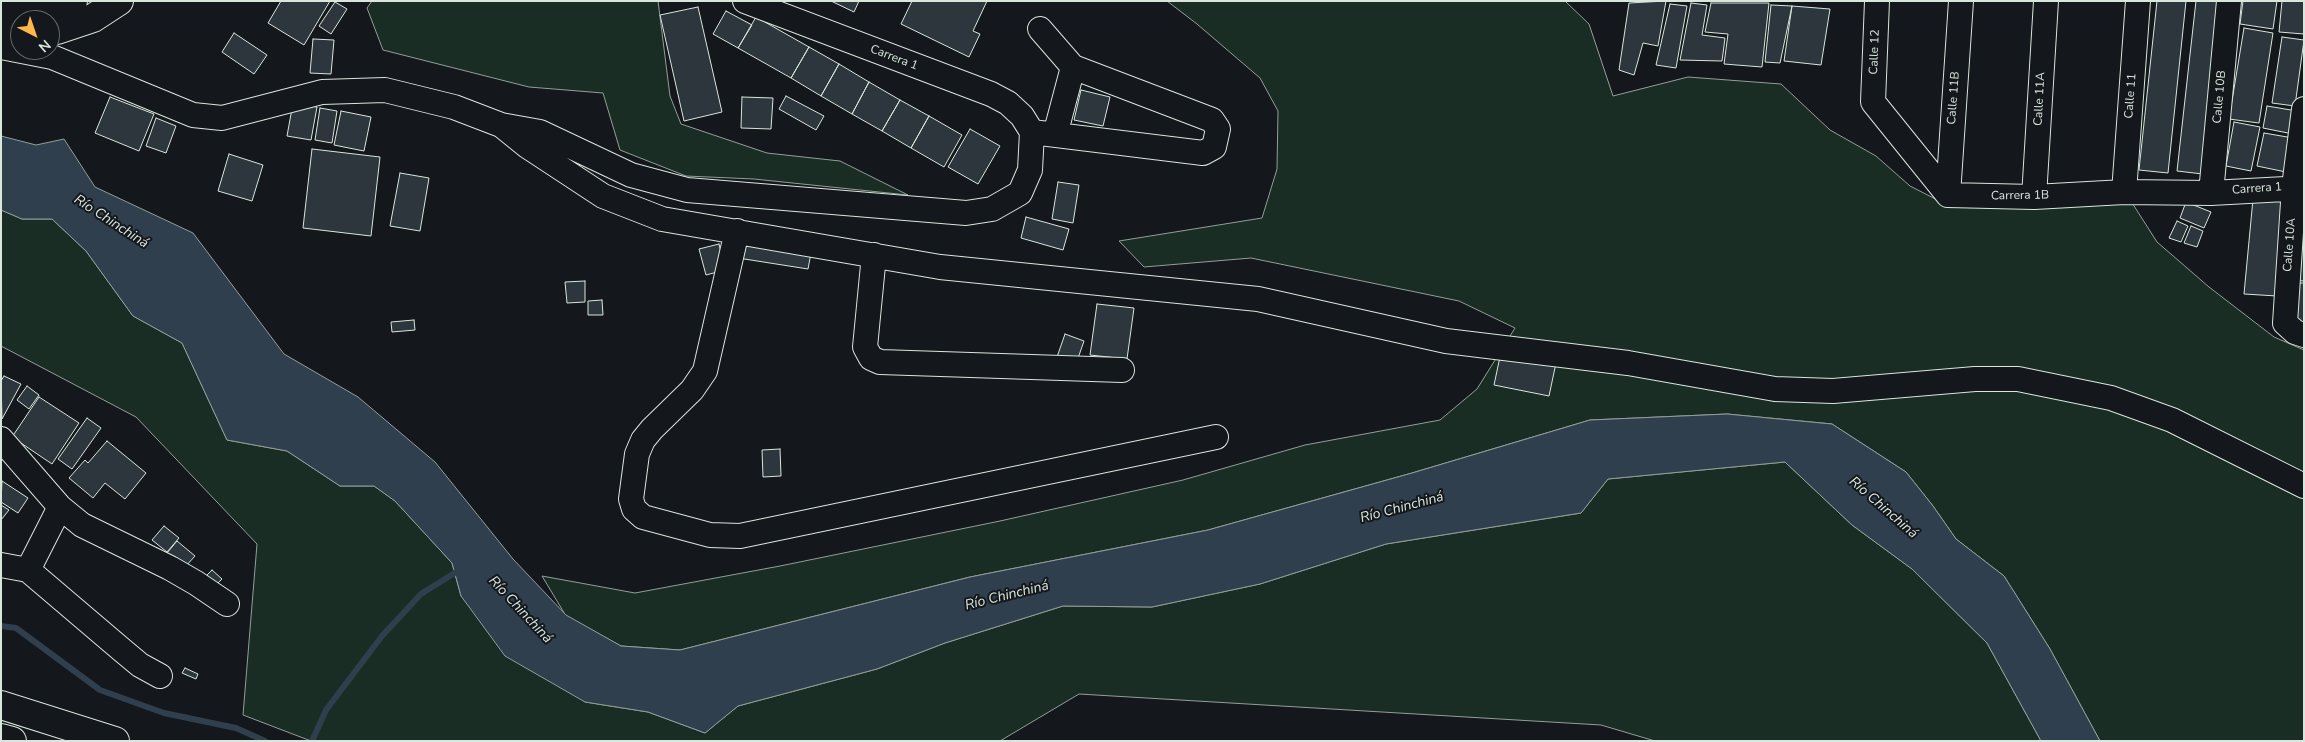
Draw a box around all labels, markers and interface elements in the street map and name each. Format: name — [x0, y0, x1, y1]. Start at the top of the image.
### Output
north arrow — [10, 10, 60, 60]
street label: Calle 12 — [1867, 29, 1883, 75]
text: N — [34, 35, 55, 57]
street label: Carrera 1 — [868, 42, 920, 74]
street label: Calle 10B — [2211, 70, 2229, 124]
street label: Calle 11B — [1945, 71, 1963, 125]
street label: Calle 11A — [2031, 72, 2049, 126]
street label: Calle 11 — [2122, 73, 2140, 119]
street label: Carrera 1 — [2232, 180, 2282, 198]
street label: Carrera 1B — [1991, 188, 2049, 204]
water label: Río Chinchiná — [71, 192, 151, 252]
street label: Calle 10A — [2281, 218, 2299, 272]
water label: Río Chinchiná — [1845, 474, 1921, 542]
water label: Río Chinchiná — [1358, 489, 1446, 527]
water label: Río Chinchiná — [485, 573, 555, 647]
water label: Río Chinchiná — [963, 577, 1051, 615]

